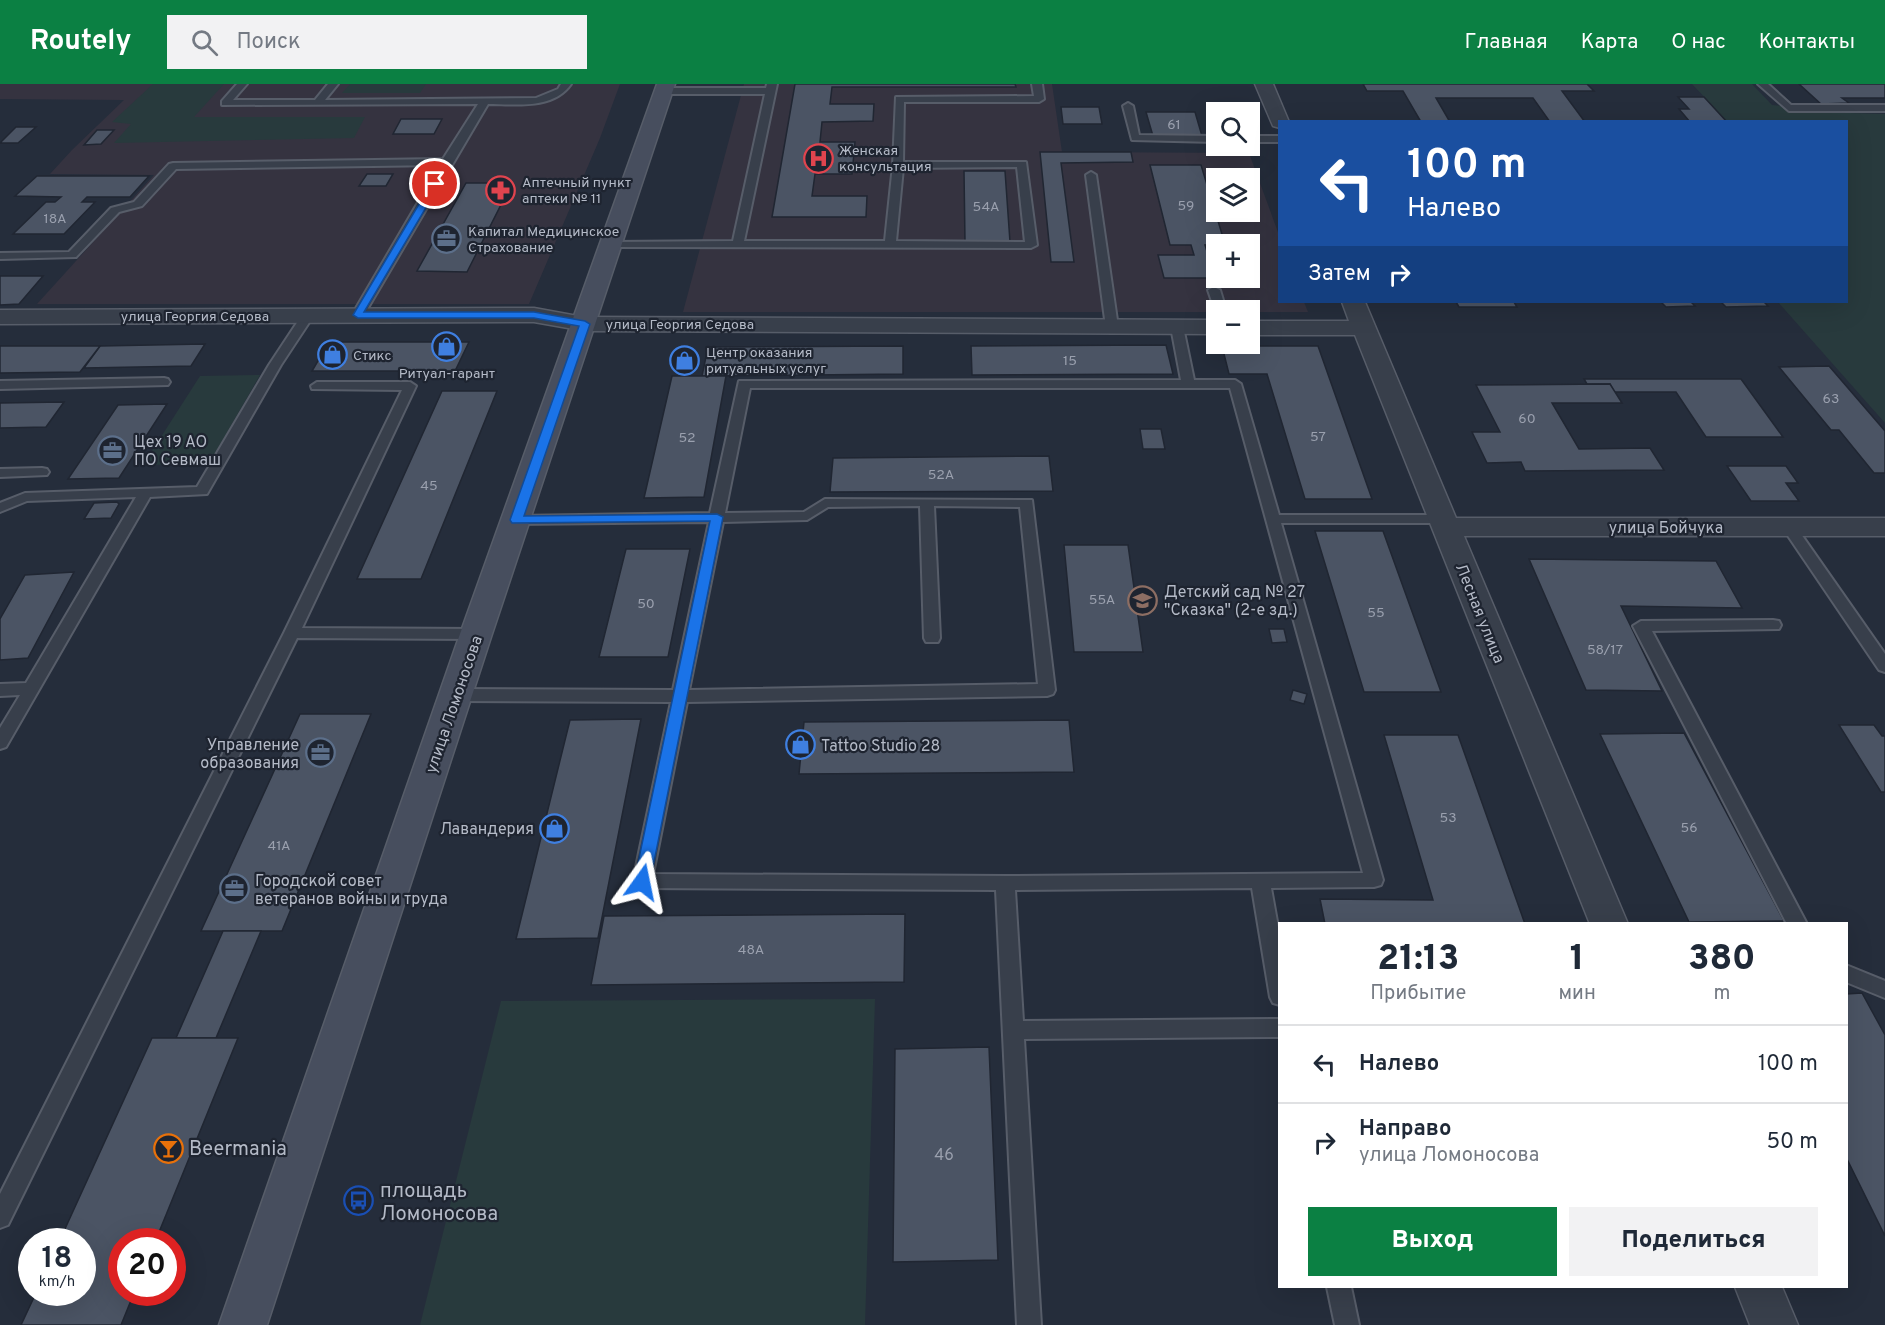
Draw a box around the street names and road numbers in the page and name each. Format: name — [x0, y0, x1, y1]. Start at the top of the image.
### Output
street label: улица Георгия Седова — [121, 309, 269, 326]
street label: улица Георгия Седова — [606, 317, 754, 334]
street label: улица Бойчука — [1609, 519, 1723, 539]
street label: Лесная улица — [1450, 561, 1508, 667]
street label: улица Ломоносова — [422, 633, 488, 776]

